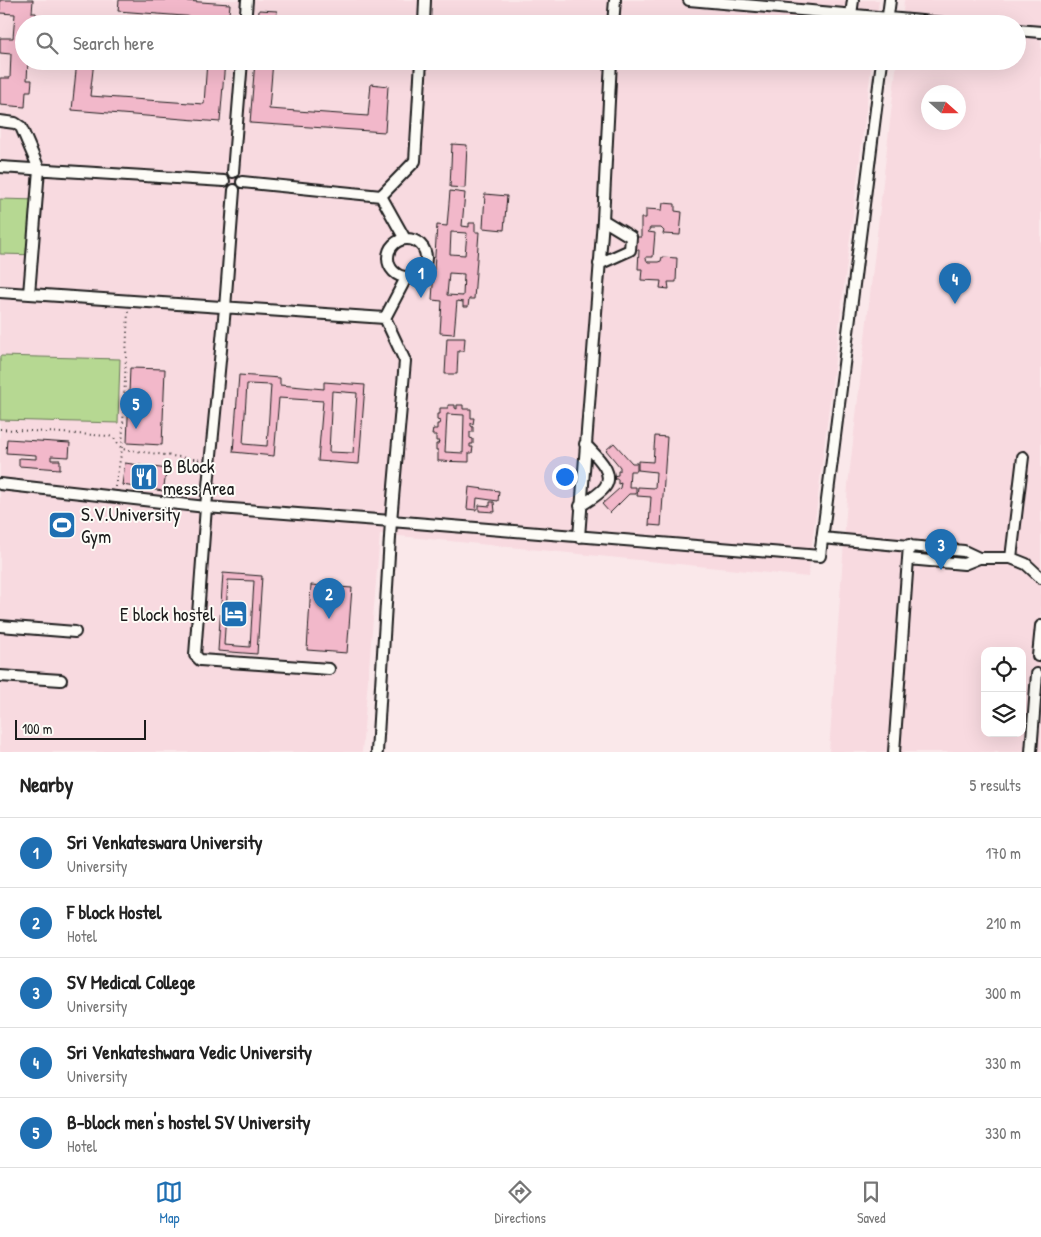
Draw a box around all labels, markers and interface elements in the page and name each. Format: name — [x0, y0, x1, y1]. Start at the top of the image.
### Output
search box — [15, 15, 1026, 70]
icon: search — [33, 29, 61, 57]
text: Search here — [73, 30, 154, 56]
north arrow — [921, 85, 966, 130]
pin: 1 — [405, 257, 437, 298]
pin: 4 — [939, 263, 971, 304]
pin: 5 — [120, 388, 152, 429]
place label: B Block mess Area — [163, 453, 235, 501]
restaurant icon: B Block mess Area — [129, 462, 159, 492]
your location — [552, 464, 578, 490]
place label: S.V.University Gym — [81, 501, 180, 549]
sports icon: S.V.University Gym — [47, 510, 77, 540]
pin: 3 — [925, 529, 957, 570]
pin: 2 — [313, 578, 345, 619]
hotel icon: E block hostel — [219, 599, 249, 629]
place label: E block hostel — [120, 601, 216, 627]
map controls — [981, 647, 1026, 737]
button: locate — [981, 647, 1026, 692]
button: layers — [981, 692, 1026, 737]
scale bar — [15, 717, 146, 740]
text: 100 m — [22, 719, 52, 738]
text: Nearby — [20, 770, 73, 799]
text: 5 results — [970, 774, 1021, 796]
text: Sri Venkateswara University — [67, 829, 263, 855]
text: 1 — [33, 842, 39, 864]
text: 170 m — [986, 842, 1021, 864]
text: University — [67, 855, 128, 877]
text: F block Hostel — [67, 899, 162, 925]
text: 2 — [32, 912, 40, 934]
text: 210 m — [986, 912, 1021, 934]
text: Hotel — [67, 925, 97, 947]
text: SV Medical College — [67, 969, 195, 995]
text: 3 — [32, 982, 40, 1004]
text: 300 m — [985, 982, 1021, 1004]
text: University — [67, 995, 128, 1017]
text: Sri Venkateshwara Vedic University — [67, 1039, 312, 1065]
text: 4 — [33, 1052, 39, 1074]
text: 330 m — [985, 1052, 1021, 1074]
text: University — [67, 1065, 128, 1087]
text: B-block men's hostel SV University — [67, 1109, 311, 1135]
text: 5 — [33, 1122, 39, 1144]
text: 330 m — [985, 1122, 1021, 1144]
text: Hotel — [67, 1135, 97, 1157]
tab: Map — [155, 1178, 183, 1227]
tab: Directions — [494, 1178, 546, 1227]
tab: Saved — [857, 1178, 886, 1227]

